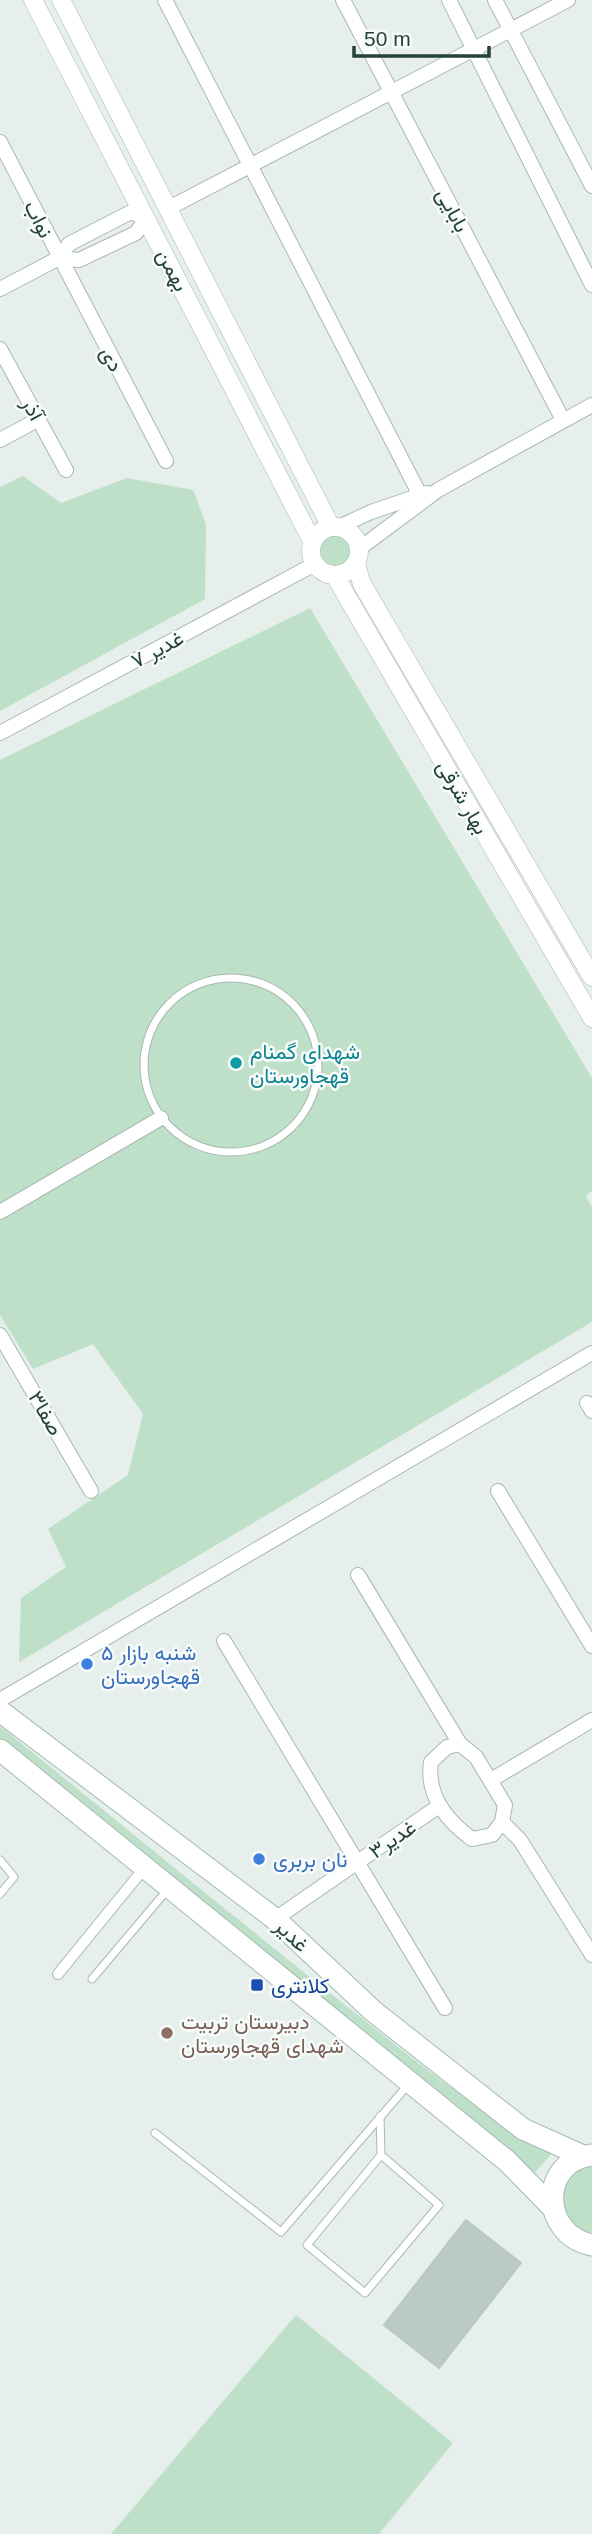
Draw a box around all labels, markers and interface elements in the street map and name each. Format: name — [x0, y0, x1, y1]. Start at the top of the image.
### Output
scale bar — [354, 14, 489, 58]
text: 50 m — [364, 27, 411, 50]
street label: بابایی — [431, 184, 474, 236]
street label: نواب — [18, 197, 58, 242]
street label: بهمن — [151, 245, 193, 296]
street label: دی — [95, 343, 128, 376]
street label: آذر — [15, 393, 49, 427]
street label: غدیر ۷ — [127, 626, 188, 674]
street label: بهار شرقی — [431, 756, 493, 839]
place label: شهدای گمنام قهجاورستان — [250, 1040, 360, 1089]
marker: شهدای گمنام قهجاورستان — [228, 1055, 244, 1071]
street label: صفا۳ — [24, 1387, 68, 1439]
place label: ۵ شنبه بازار قهجاورستان — [101, 1641, 200, 1690]
marker: ۵ شنبه بازار قهجاورستان — [79, 1656, 95, 1672]
street label: غدیر۳ — [364, 1815, 421, 1865]
place label: نان بربری — [273, 1848, 347, 1873]
marker: نان بربری — [251, 1851, 267, 1867]
street label: غدیر — [268, 1913, 314, 1958]
place label: کلانتری — [271, 1974, 329, 1999]
marker: کلانتری — [249, 1977, 265, 1993]
place label: دبیرستان تربیت شهدای قهجاورستان — [181, 2010, 344, 2059]
marker: دبیرستان تربیت شهدای قهجاورستان — [159, 2025, 175, 2041]

